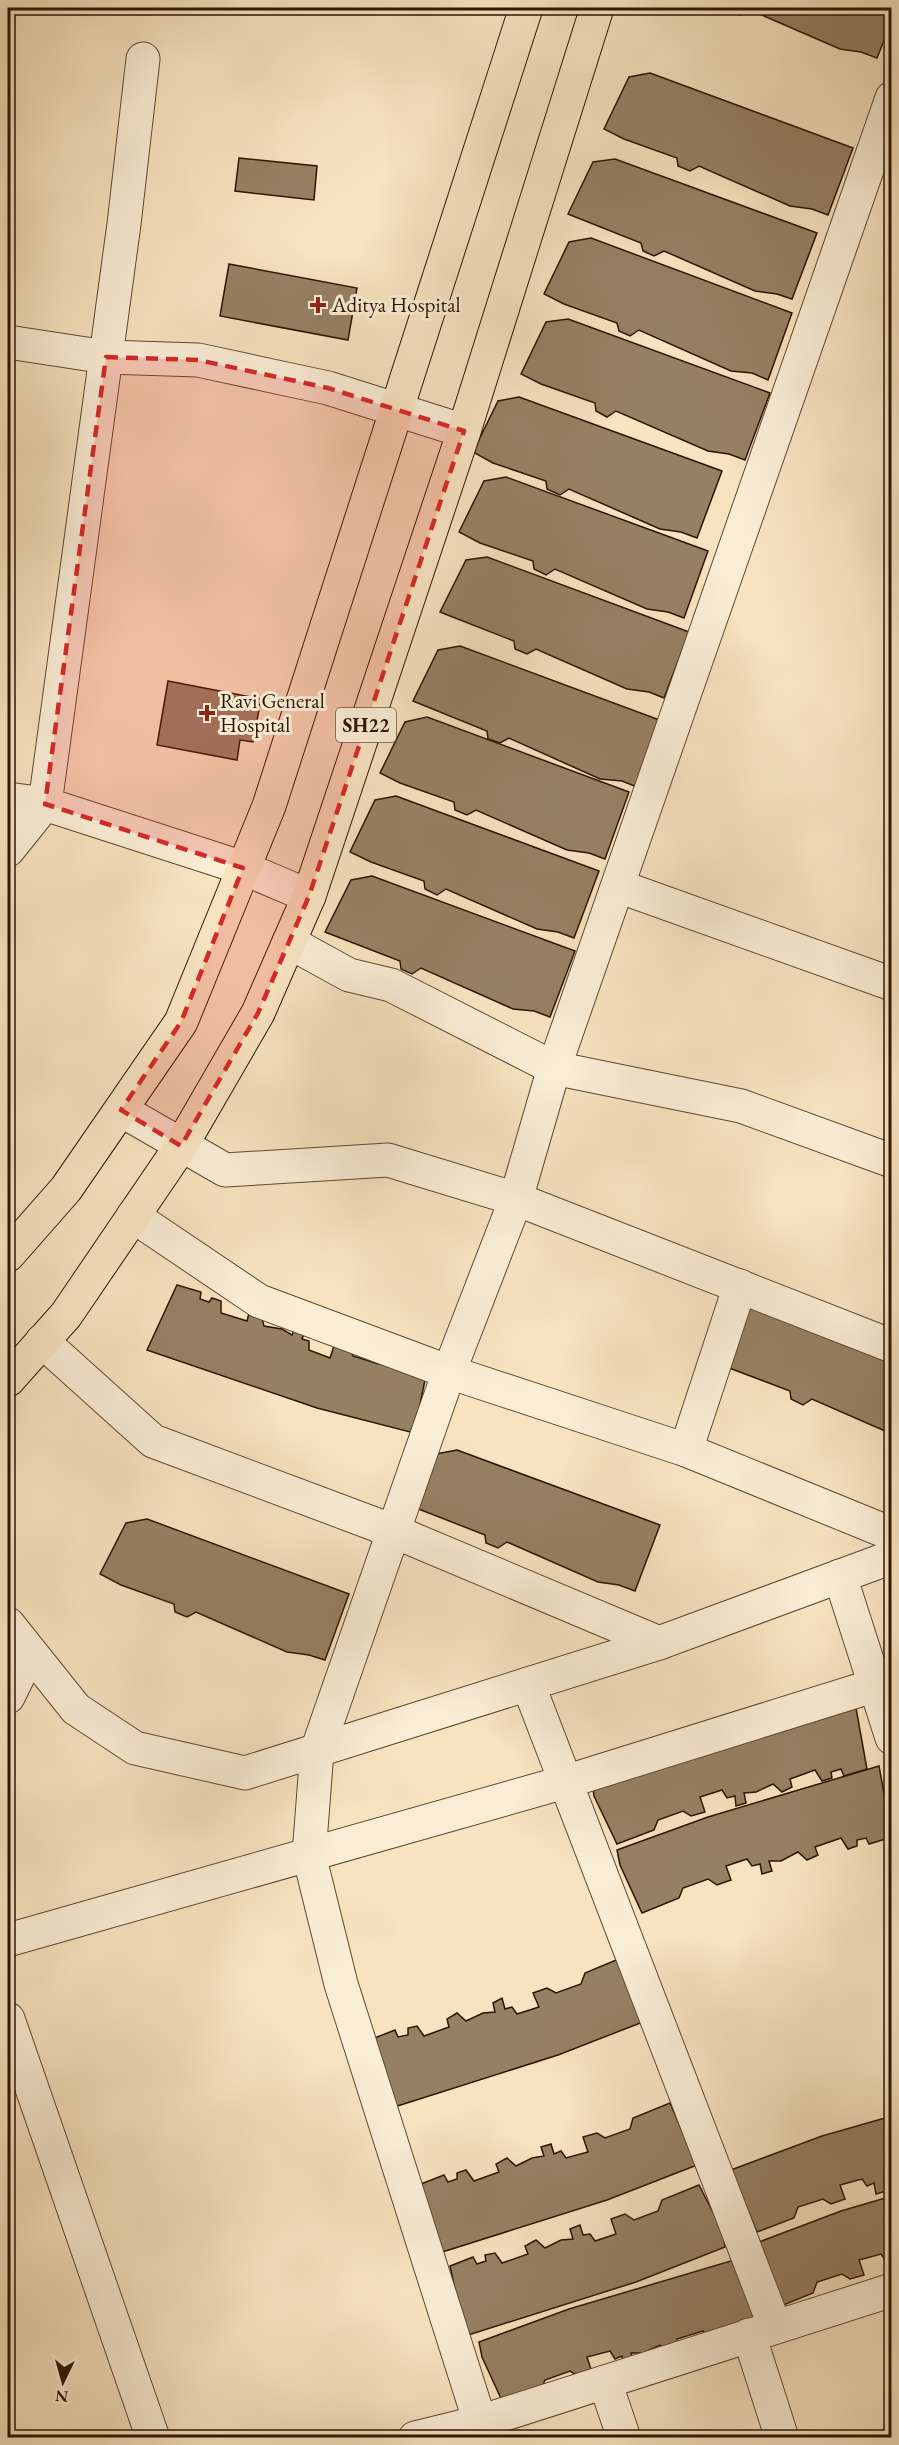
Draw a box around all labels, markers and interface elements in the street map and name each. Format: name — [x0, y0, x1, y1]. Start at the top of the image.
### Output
place label: Aditya Hospital — [331, 291, 461, 318]
marker: Aditya Hospital — [309, 296, 327, 314]
place label: Ravi General Hospital — [220, 687, 325, 738]
marker: Ravi General Hospital — [198, 704, 216, 722]
road number: SH22 — [336, 708, 396, 742]
north arrow — [33, 2352, 93, 2412]
text: N — [54, 2385, 69, 2407]

